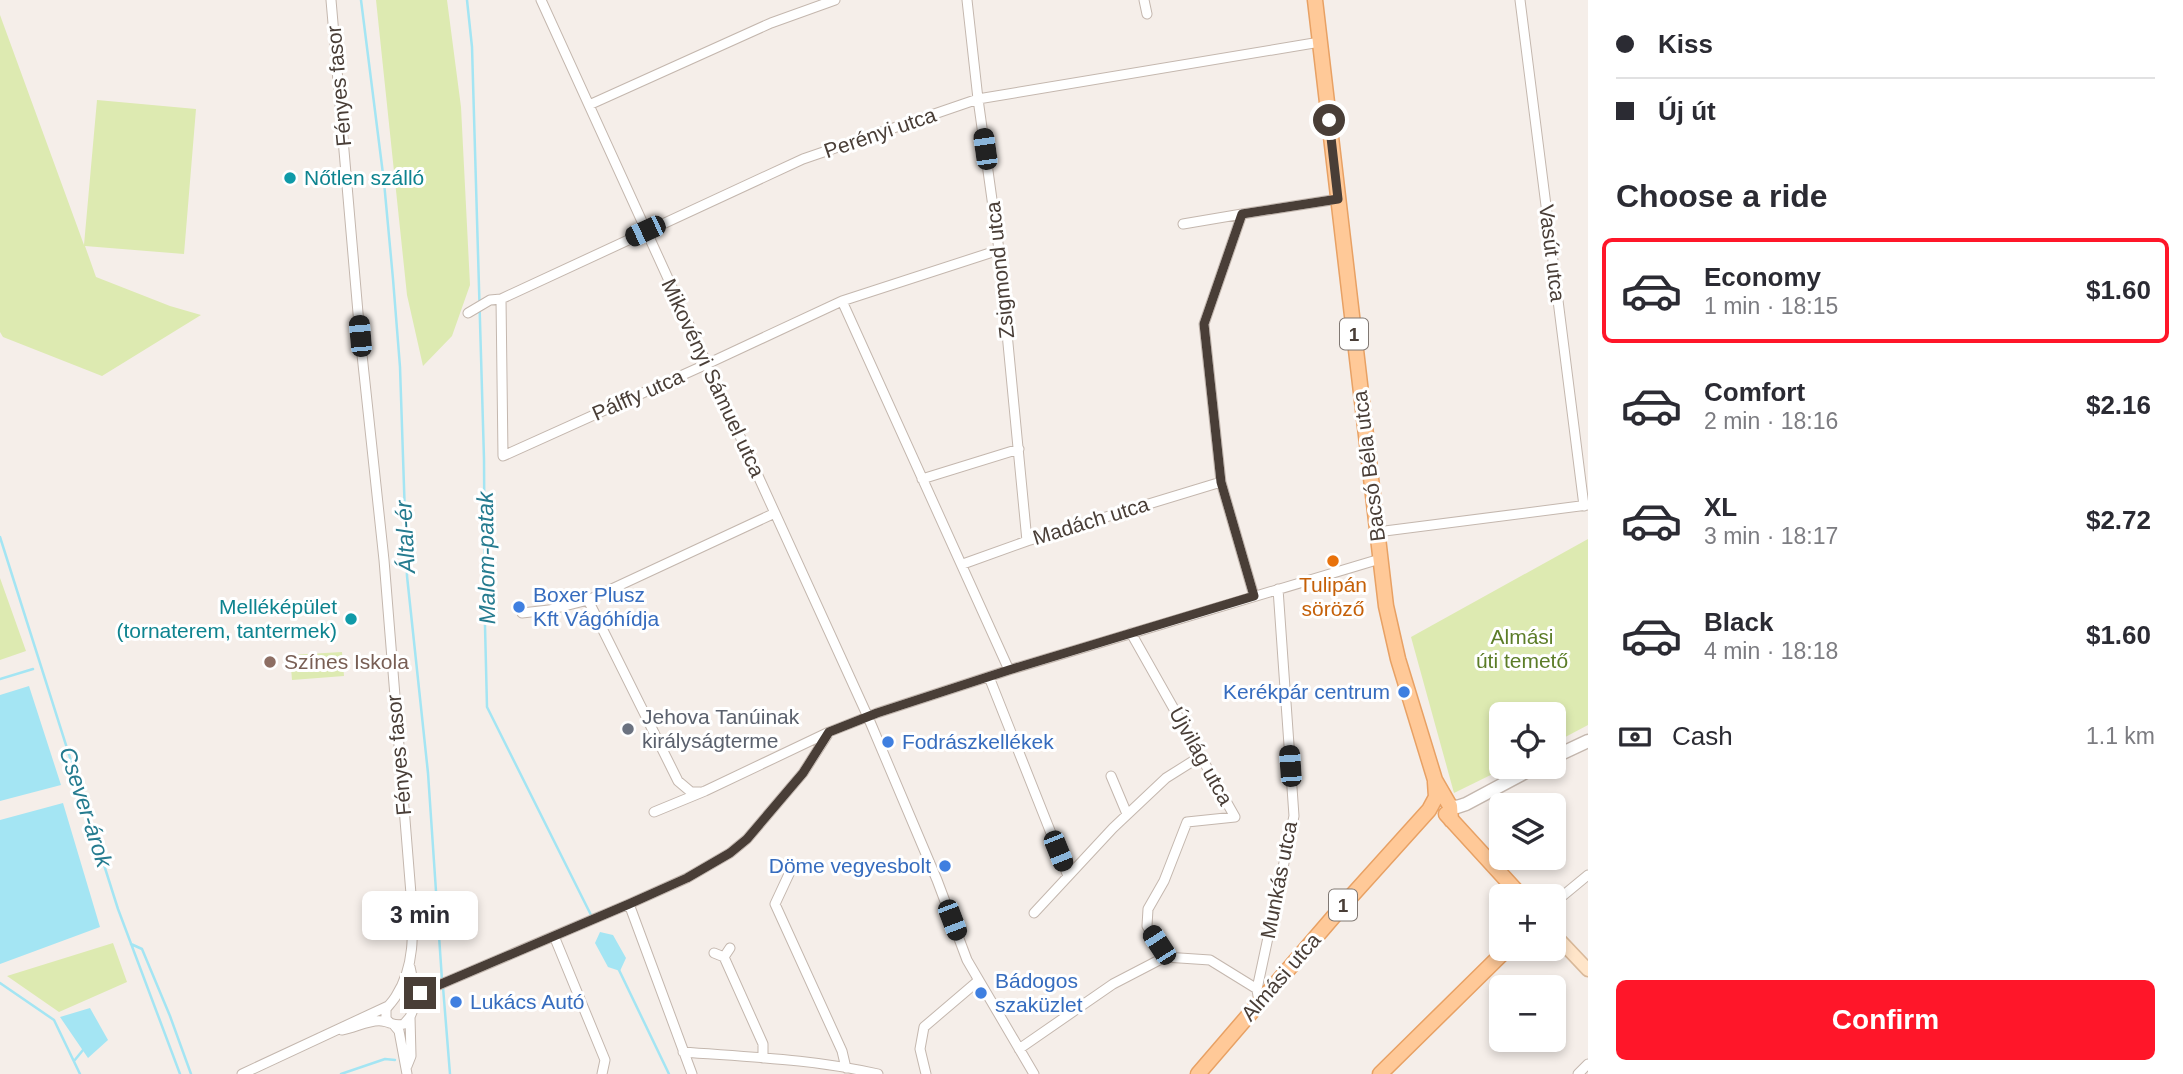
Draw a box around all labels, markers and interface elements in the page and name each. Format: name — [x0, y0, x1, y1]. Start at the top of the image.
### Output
street label: Fényes fasor — [322, 25, 355, 148]
text: Kiss — [1658, 29, 1713, 59]
text: Új út — [1658, 96, 1716, 126]
street label: Perényi utca — [821, 103, 939, 162]
route start — [1313, 104, 1345, 136]
car — [972, 127, 999, 171]
place label: Nőtlen szálló — [304, 166, 424, 189]
marker: Nőtlen szálló — [282, 170, 298, 186]
text: Choose a ride — [1616, 178, 1828, 214]
street label: Zsigmond utca — [981, 200, 1018, 340]
street label: Vasút utca — [1535, 203, 1570, 303]
car — [622, 213, 669, 249]
icon: car — [1620, 259, 1683, 322]
text: Economy — [1704, 262, 1821, 292]
street label: Mikovényi Sámuel utca — [657, 275, 770, 481]
text: $1.60 — [2086, 275, 2151, 305]
text: 1 min · 18:15 — [1704, 293, 1838, 319]
car — [348, 314, 373, 358]
road number: 1 — [1340, 318, 1368, 350]
street label: Pálffy utca — [589, 364, 687, 425]
icon: car — [1620, 374, 1683, 437]
text: Comfort — [1704, 377, 1805, 407]
street label: Bacsó Béla utca — [1348, 389, 1389, 543]
text: $2.16 — [2086, 390, 2151, 420]
text: 2 min · 18:16 — [1704, 408, 1838, 434]
icon: car — [1620, 489, 1683, 552]
water label: Malom-patak — [472, 490, 500, 625]
street label: Madách utca — [1030, 492, 1152, 549]
text: XL — [1704, 492, 1737, 522]
water label: Által-ér — [390, 499, 420, 575]
text: $2.72 — [2086, 505, 2151, 535]
text: 3 min · 18:17 — [1704, 523, 1838, 549]
marker: Tulipán söröző — [1325, 553, 1341, 569]
place label: Tulipán söröző — [1299, 573, 1367, 620]
place label: Boxer Plusz Kft Vágóhídja — [533, 583, 659, 630]
place label: Melléképület (tornaterem, tantermek) — [116, 595, 337, 642]
marker: Boxer Plusz Kft Vágóhídja — [511, 599, 527, 615]
icon: car — [1620, 604, 1683, 667]
text: Black — [1704, 607, 1773, 637]
marker: Melléképület (tornaterem, tantermek) — [343, 611, 359, 627]
text: $1.60 — [2086, 620, 2151, 650]
park label: Almási úti temető — [1476, 625, 1568, 672]
text: 4 min · 18:18 — [1704, 638, 1838, 664]
place label: Színes Iskola — [284, 650, 409, 673]
marker: Színes Iskola — [262, 654, 278, 670]
place label: Kerékpár centrum — [1223, 680, 1390, 703]
marker: Kerékpár centrum — [1396, 684, 1412, 700]
street label: Fényes fasor — [382, 694, 415, 817]
map controls — [1489, 702, 1566, 1052]
button: locate — [1489, 702, 1566, 779]
street label: Újvilág utca — [1165, 703, 1238, 809]
place label: Jehova Tanúinak királyságterme — [642, 705, 800, 752]
icon: cash — [1616, 718, 1654, 756]
marker: Jehova Tanúinak királyságterme — [620, 721, 636, 737]
text: Cash — [1672, 721, 1733, 751]
text: 1.1 km — [2086, 723, 2155, 749]
place label: Fodrászkellékek — [902, 730, 1054, 753]
marker: Fodrászkellékek — [880, 734, 896, 750]
water label: Csever-árok — [54, 744, 118, 872]
car — [1279, 744, 1302, 788]
button: layers — [1489, 793, 1566, 870]
street label: Munkás utca — [1256, 819, 1301, 941]
car — [1041, 828, 1076, 874]
place label: Döme vegyesbolt — [769, 854, 931, 877]
marker: Döme vegyesbolt — [937, 858, 953, 874]
button: + — [1489, 884, 1566, 961]
road number: 1 — [1329, 890, 1357, 920]
callout: 3 min — [362, 892, 478, 940]
car — [935, 897, 970, 943]
text: 3 min — [390, 902, 450, 928]
car — [1139, 922, 1180, 968]
street label: Almási utca — [1236, 928, 1325, 1025]
place label: Bádogos szaküzlet — [995, 969, 1083, 1016]
button: − — [1489, 975, 1566, 1052]
route end — [404, 977, 436, 1009]
button: Confirm — [1616, 980, 2155, 1060]
marker: Bádogos szaküzlet — [973, 985, 989, 1001]
place label: Lukács Autó — [470, 990, 584, 1013]
marker: Lukács Autó — [448, 994, 464, 1010]

